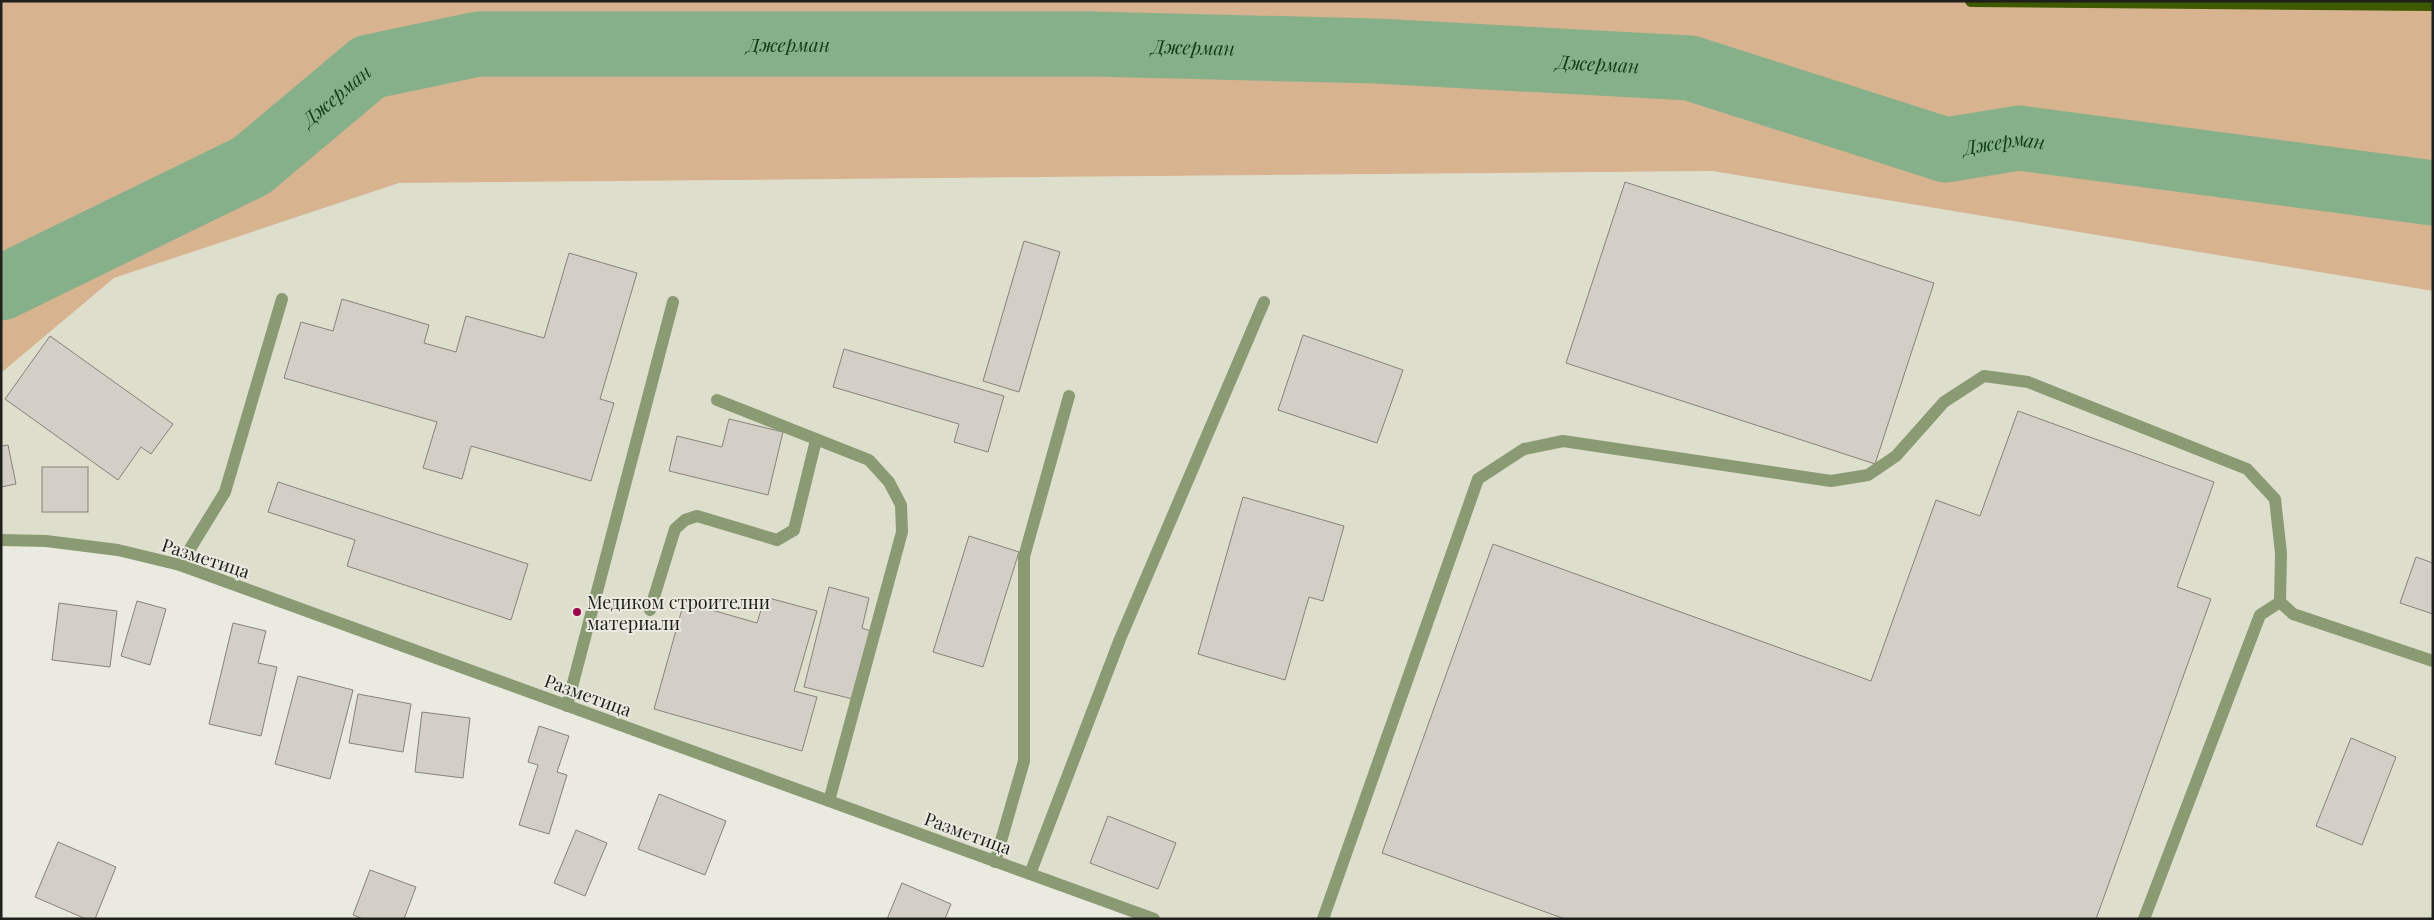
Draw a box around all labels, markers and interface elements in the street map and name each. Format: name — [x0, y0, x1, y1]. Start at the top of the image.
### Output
water label: Джерман — [744, 31, 830, 57]
water label: Джерман — [1149, 32, 1235, 61]
water label: Джерман — [1553, 48, 1640, 78]
water label: Джерман — [294, 58, 376, 133]
water label: Джерман — [1958, 124, 2047, 160]
street label: Разметица — [159, 533, 253, 583]
place label: Медиком строителни материали — [587, 590, 770, 635]
marker: Медиком строителни материали — [571, 606, 583, 618]
street label: Разметица — [541, 668, 635, 722]
street label: Разметица — [921, 806, 1015, 860]

